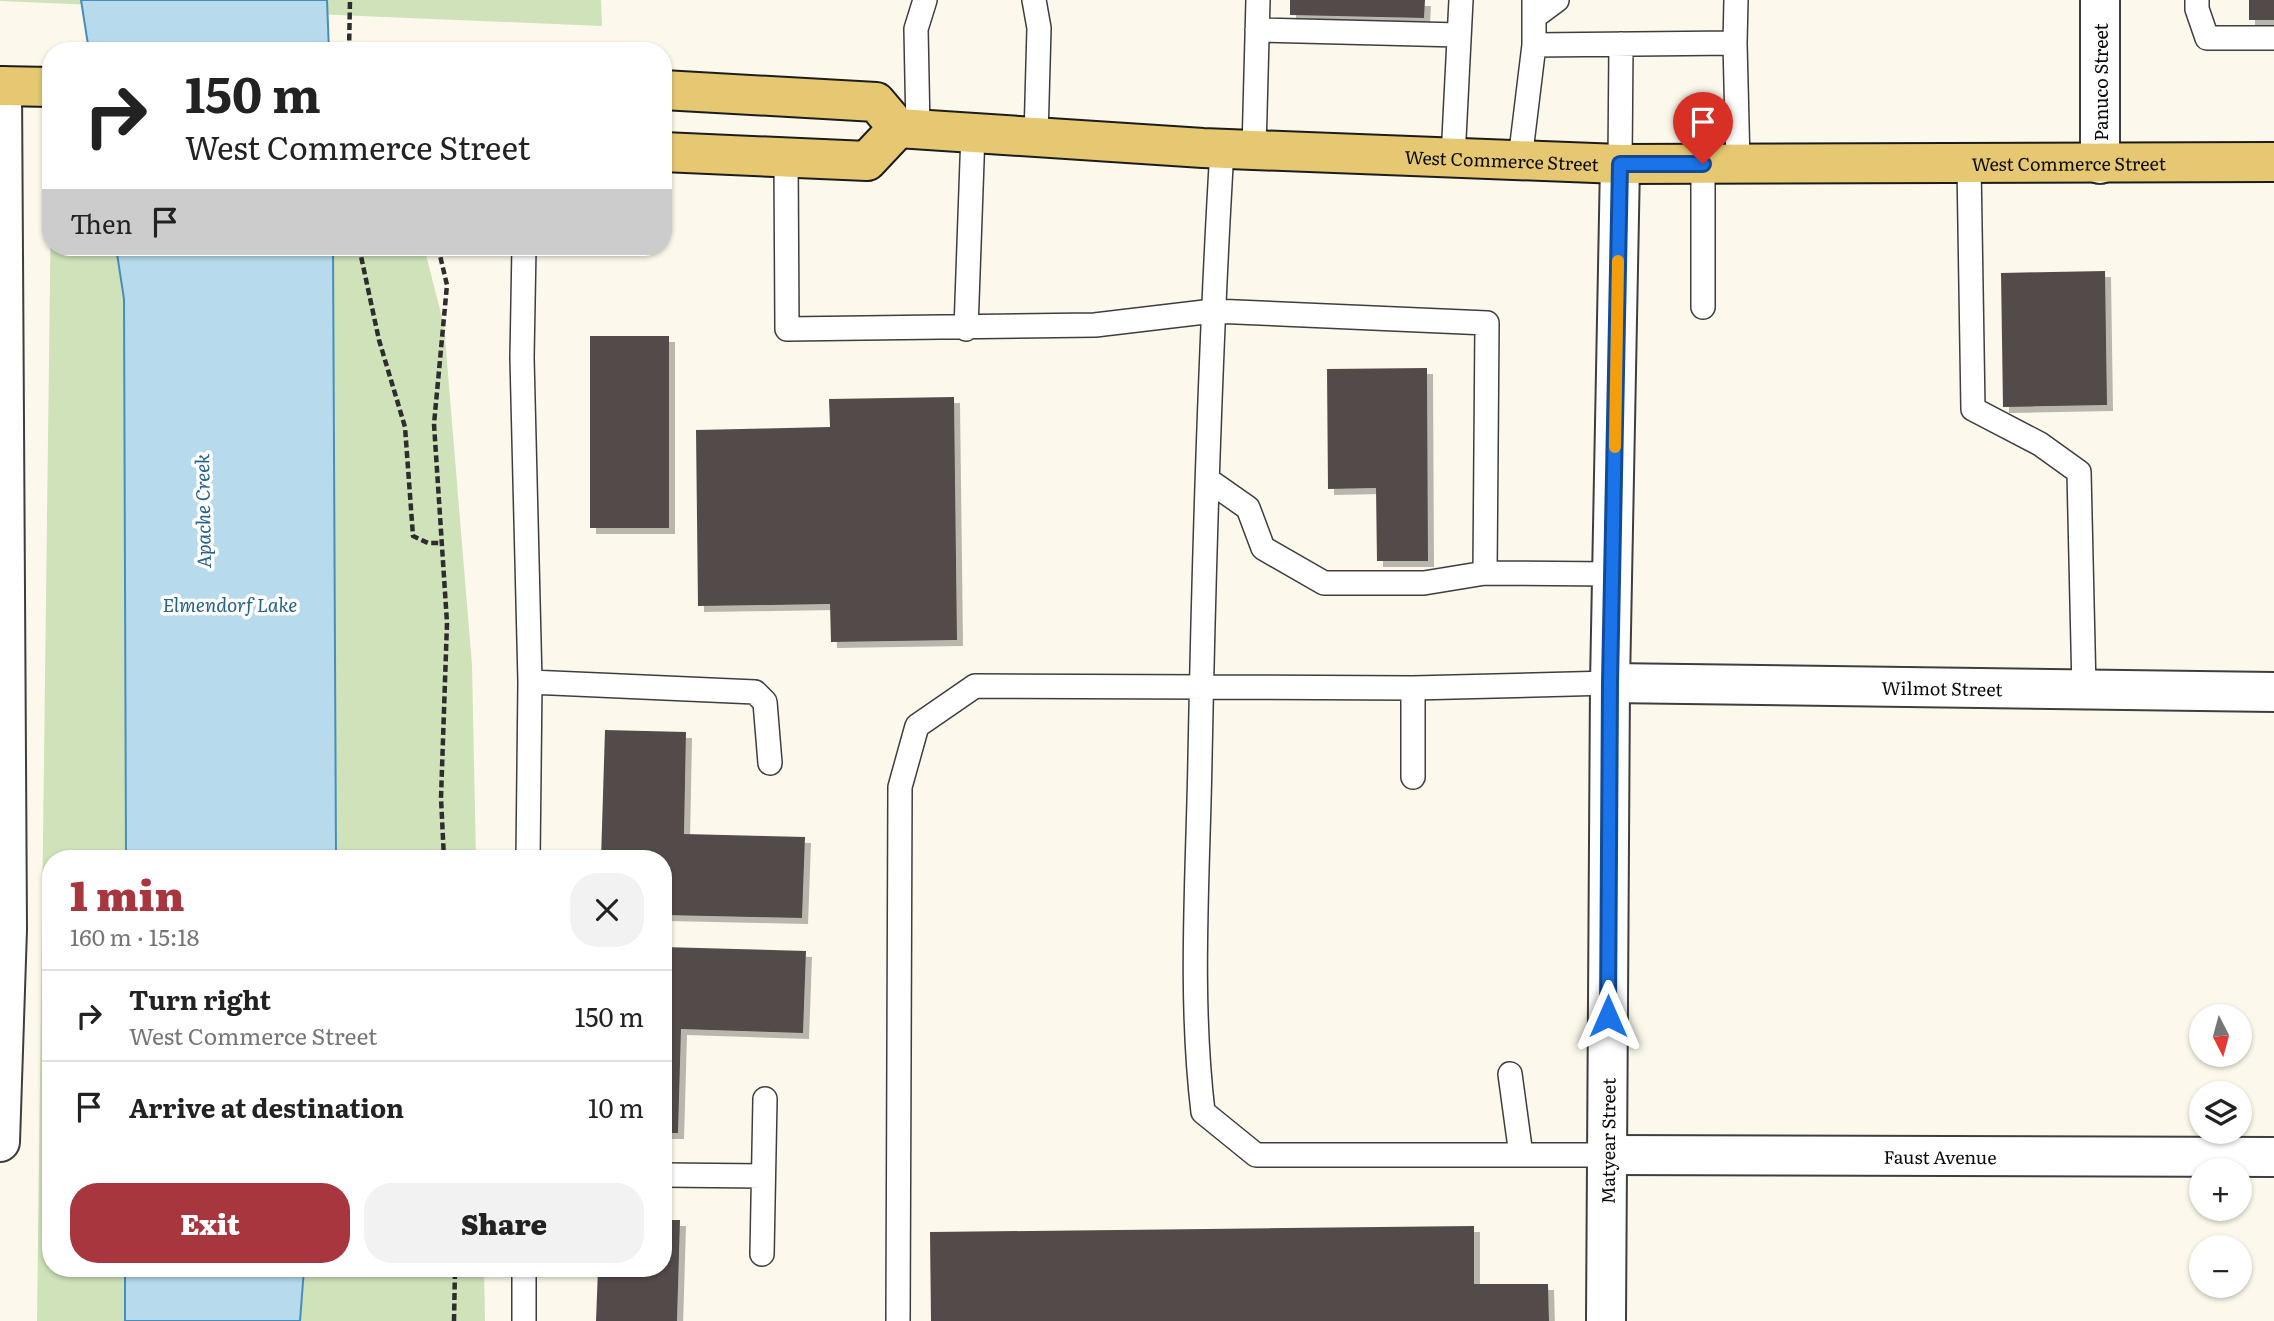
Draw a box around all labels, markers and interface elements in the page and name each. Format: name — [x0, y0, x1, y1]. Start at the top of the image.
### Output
street label: Panuco Street — [2087, 22, 2114, 141]
text: 150 m — [185, 55, 321, 128]
icon: right — [70, 70, 161, 161]
pin — [1673, 92, 1733, 164]
icon: arrive — [1684, 103, 1722, 141]
text: West Commerce Street — [185, 122, 531, 170]
street label: West Commerce Street — [1404, 142, 1600, 177]
street label: West Commerce Street — [1971, 149, 2167, 176]
text: Then — [70, 203, 132, 242]
icon: arrive — [146, 203, 184, 241]
water label: Apache Creek — [187, 453, 217, 569]
water label: Elmendorf Lake — [163, 590, 297, 618]
street label: Wilmot Street — [1881, 673, 2004, 702]
text: 1 min — [70, 862, 185, 924]
button: close — [570, 873, 644, 947]
text: 160 m · 15:18 — [70, 919, 200, 953]
text: Turn right — [129, 979, 271, 1018]
position arrow — [1571, 979, 1645, 1053]
text: 150 m — [575, 996, 644, 1035]
icon: right — [70, 997, 108, 1035]
north arrow — [2189, 1004, 2252, 1068]
map controls — [2189, 1004, 2252, 1298]
text: West Commerce Street — [129, 1018, 377, 1052]
street label: Matyear Street — [1593, 1077, 1621, 1204]
button: layers — [2189, 1081, 2252, 1144]
text: Arrive at destination — [129, 1087, 404, 1126]
text: 10 m — [588, 1087, 644, 1126]
icon: arrive — [70, 1088, 108, 1126]
street label: Faust Avenue — [1883, 1142, 1997, 1170]
button: + — [2189, 1158, 2252, 1221]
button: Exit — [70, 1183, 350, 1263]
button: Share — [364, 1183, 644, 1263]
button: − — [2189, 1235, 2252, 1298]

